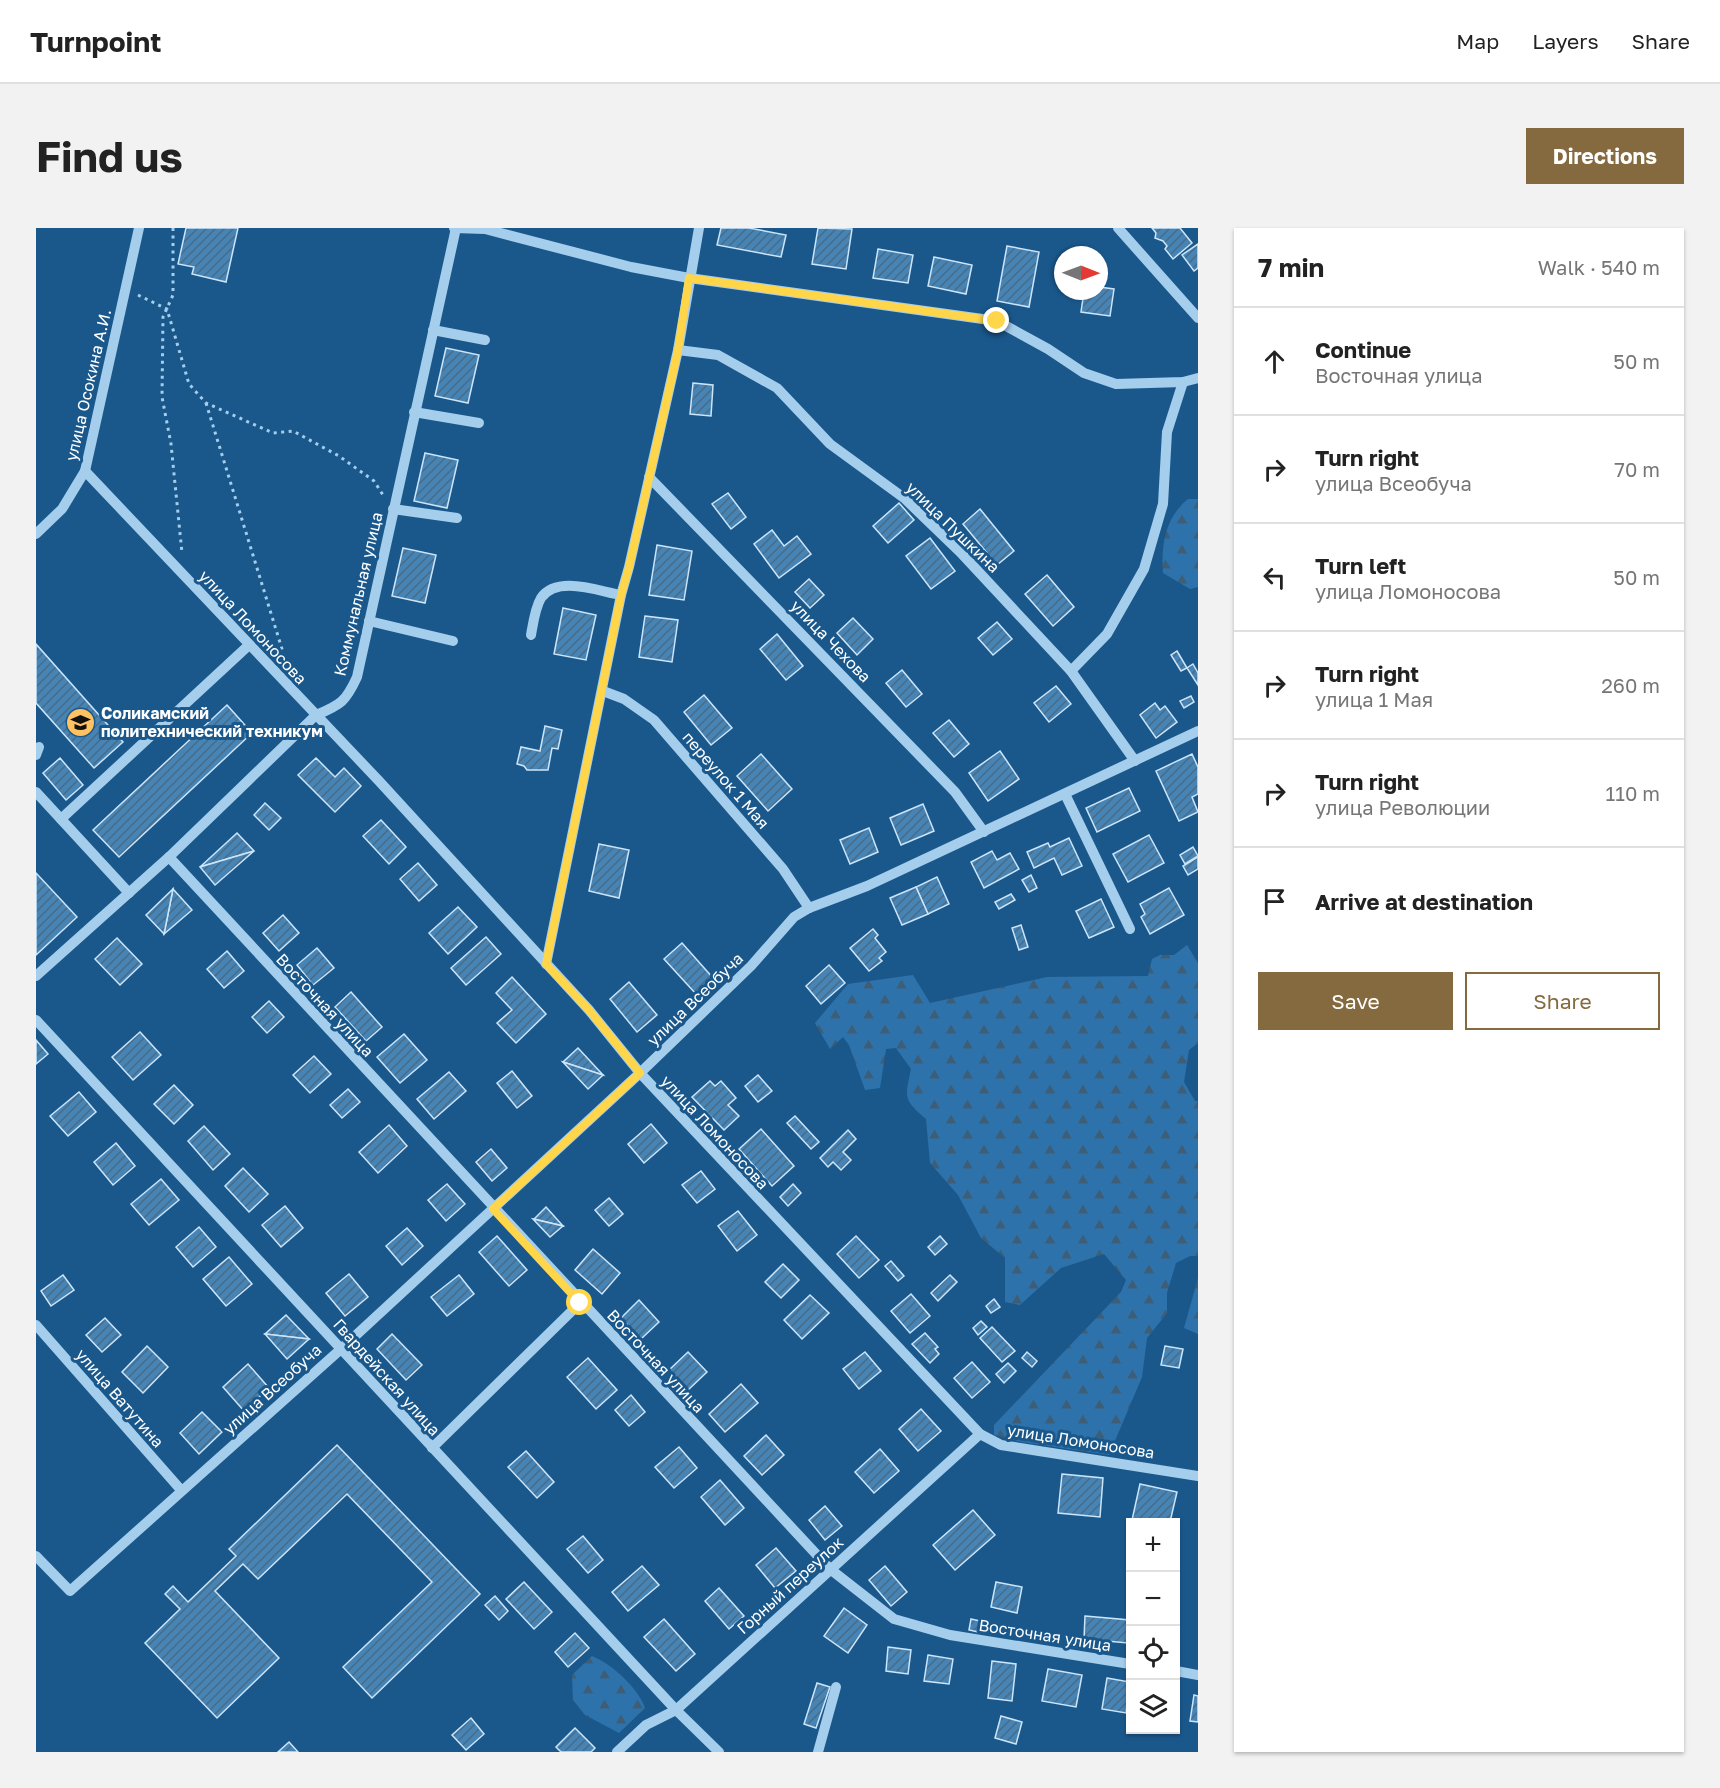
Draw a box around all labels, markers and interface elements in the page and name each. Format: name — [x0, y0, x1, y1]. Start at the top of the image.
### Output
text: Turnpoint — [30, 25, 161, 58]
text: Map — [1456, 28, 1499, 54]
text: Layers — [1532, 28, 1599, 54]
text: Share — [1632, 28, 1690, 54]
button: Directions — [1526, 128, 1684, 184]
text: Find us — [36, 131, 183, 181]
north arrow — [1054, 246, 1108, 300]
text: 7 min — [1258, 252, 1324, 283]
text: Walk · 540 m — [1538, 255, 1660, 279]
street label: улица Осокина А.И. — [61, 307, 115, 463]
route end — [983, 307, 1009, 333]
text: Continue — [1315, 336, 1411, 363]
icon: ahead — [1258, 345, 1291, 378]
text: 50 m — [1613, 349, 1660, 373]
text: Восточная улица — [1315, 363, 1483, 387]
text: Turn right — [1315, 444, 1419, 471]
icon: right — [1258, 453, 1291, 486]
text: 70 m — [1614, 457, 1660, 481]
text: улица Всеобуча — [1315, 471, 1472, 495]
street label: улица Пушкина — [902, 477, 1004, 577]
street label: Коммунальная улица — [329, 510, 387, 678]
text: Turn left — [1315, 552, 1406, 579]
icon: left — [1258, 561, 1291, 594]
text: 50 m — [1613, 565, 1660, 589]
street label: улица Ломоносова — [195, 566, 311, 688]
text: улица Ломоносова — [1315, 579, 1501, 603]
street label: улица Чехова — [787, 596, 875, 686]
text: Turn right — [1315, 660, 1419, 687]
icon: right — [1258, 669, 1291, 702]
text: 260 m — [1601, 673, 1660, 697]
text: улица 1 Мая — [1315, 687, 1433, 711]
place label: Соликамский политехнический техникум — [101, 703, 323, 741]
school or university icon: Соликамский политехнический техникум — [64, 706, 96, 738]
street label: переулок 1 Мая — [678, 727, 774, 833]
text: Turn right — [1315, 768, 1419, 795]
icon: right — [1258, 777, 1291, 810]
text: 110 m — [1606, 781, 1660, 805]
text: улица Революции — [1315, 795, 1490, 819]
icon: arrive — [1258, 885, 1291, 918]
text: Arrive at destination — [1315, 888, 1533, 915]
street label: улица Всеобуча — [643, 948, 747, 1050]
street label: Восточная улица — [272, 949, 378, 1061]
button: Save — [1258, 972, 1453, 1030]
button: Share — [1465, 972, 1660, 1030]
street label: улица Ломоносова — [657, 1071, 773, 1193]
route start — [566, 1289, 592, 1315]
street label: Восточная улица — [603, 1305, 709, 1417]
street label: Гвардейская улица — [329, 1314, 445, 1440]
street label: улица Всеобуча — [219, 1340, 325, 1438]
street label: улица Ватутина — [72, 1345, 168, 1451]
street label: улица Ломоносова — [1006, 1419, 1156, 1463]
map controls — [1126, 1518, 1180, 1734]
button: + — [1126, 1518, 1180, 1572]
street label: Горный переулок — [733, 1532, 847, 1638]
button: − — [1126, 1572, 1180, 1626]
street label: Восточная улица — [977, 1615, 1113, 1655]
button: locate — [1126, 1626, 1180, 1680]
button: layers — [1126, 1680, 1180, 1734]

